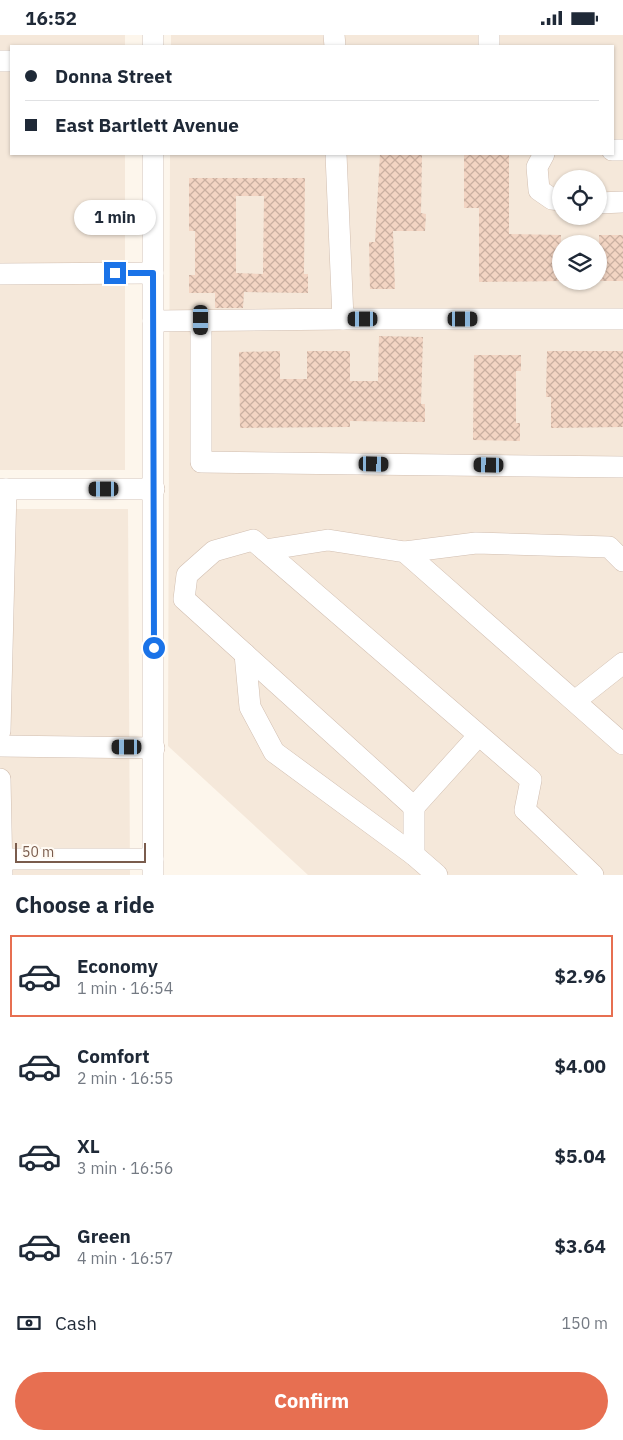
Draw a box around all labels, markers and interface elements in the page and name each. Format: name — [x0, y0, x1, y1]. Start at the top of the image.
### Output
text: 16:52 — [25, 6, 77, 30]
text: Donna Street — [55, 64, 172, 88]
text: East Bartlett Avenue — [55, 113, 239, 137]
map controls — [552, 170, 607, 290]
button: locate — [552, 170, 607, 225]
callout: 1 min — [74, 201, 156, 235]
text: 1 min — [94, 207, 136, 227]
button: layers — [552, 235, 607, 290]
route end — [104, 262, 126, 284]
car — [193, 305, 208, 335]
car — [348, 312, 378, 327]
car — [448, 312, 478, 327]
car — [358, 456, 389, 472]
car — [473, 457, 504, 473]
car — [89, 482, 119, 497]
route start — [143, 637, 165, 659]
car — [112, 740, 142, 755]
scale bar — [15, 840, 146, 863]
text: 50 m — [22, 843, 54, 861]
text: Choose a ride — [15, 890, 155, 919]
icon: car — [17, 954, 62, 999]
text: Economy — [77, 954, 158, 978]
text: $2.96 — [554, 964, 606, 988]
text: 1 min · 16:54 — [77, 978, 173, 998]
icon: car — [17, 1044, 62, 1089]
text: Comfort — [77, 1044, 150, 1068]
text: $4.00 — [554, 1054, 606, 1078]
text: 2 min · 16:55 — [77, 1068, 173, 1088]
icon: car — [17, 1134, 62, 1179]
text: XL — [77, 1134, 100, 1158]
text: $5.04 — [554, 1144, 606, 1168]
text: 3 min · 16:56 — [77, 1158, 173, 1178]
icon: car — [17, 1224, 62, 1269]
text: Green — [77, 1224, 131, 1248]
text: $3.64 — [554, 1234, 606, 1258]
text: 4 min · 16:57 — [77, 1248, 173, 1268]
icon: cash — [15, 1309, 43, 1337]
text: Cash — [55, 1311, 97, 1335]
text: 150 m — [561, 1313, 608, 1333]
button: Confirm — [15, 1372, 608, 1430]

